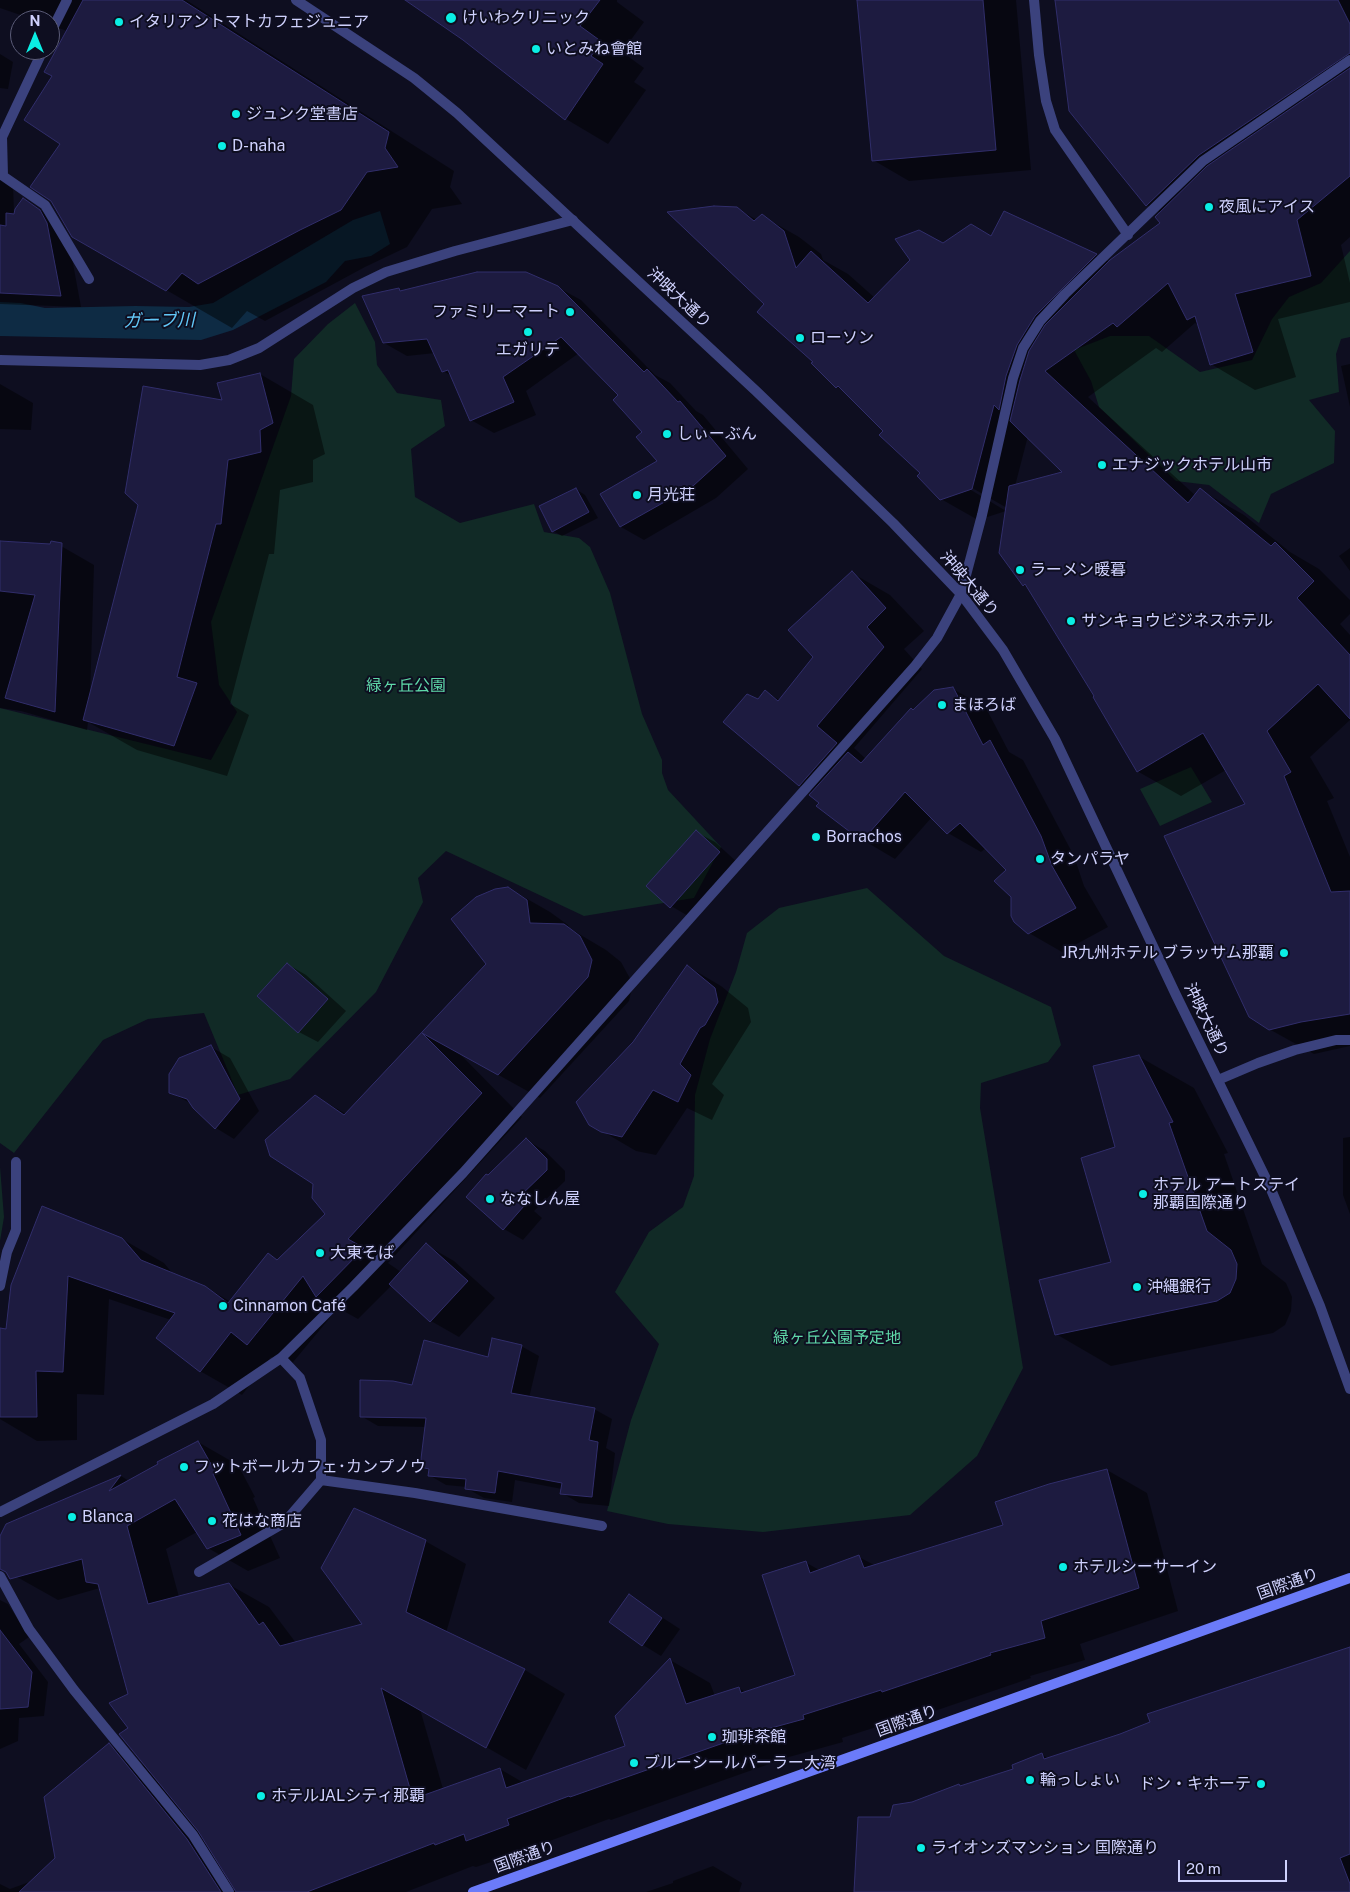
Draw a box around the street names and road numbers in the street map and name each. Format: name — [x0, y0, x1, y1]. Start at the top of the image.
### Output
street label: 沖映大通り — [643, 264, 715, 332]
street label: 沖映大通り — [936, 547, 1002, 621]
street label: 沖映大通り — [1180, 980, 1232, 1060]
street label: 国際通り — [1255, 1564, 1321, 1604]
street label: 国際通り — [874, 1701, 940, 1741]
street label: 国際通り — [492, 1837, 558, 1877]

